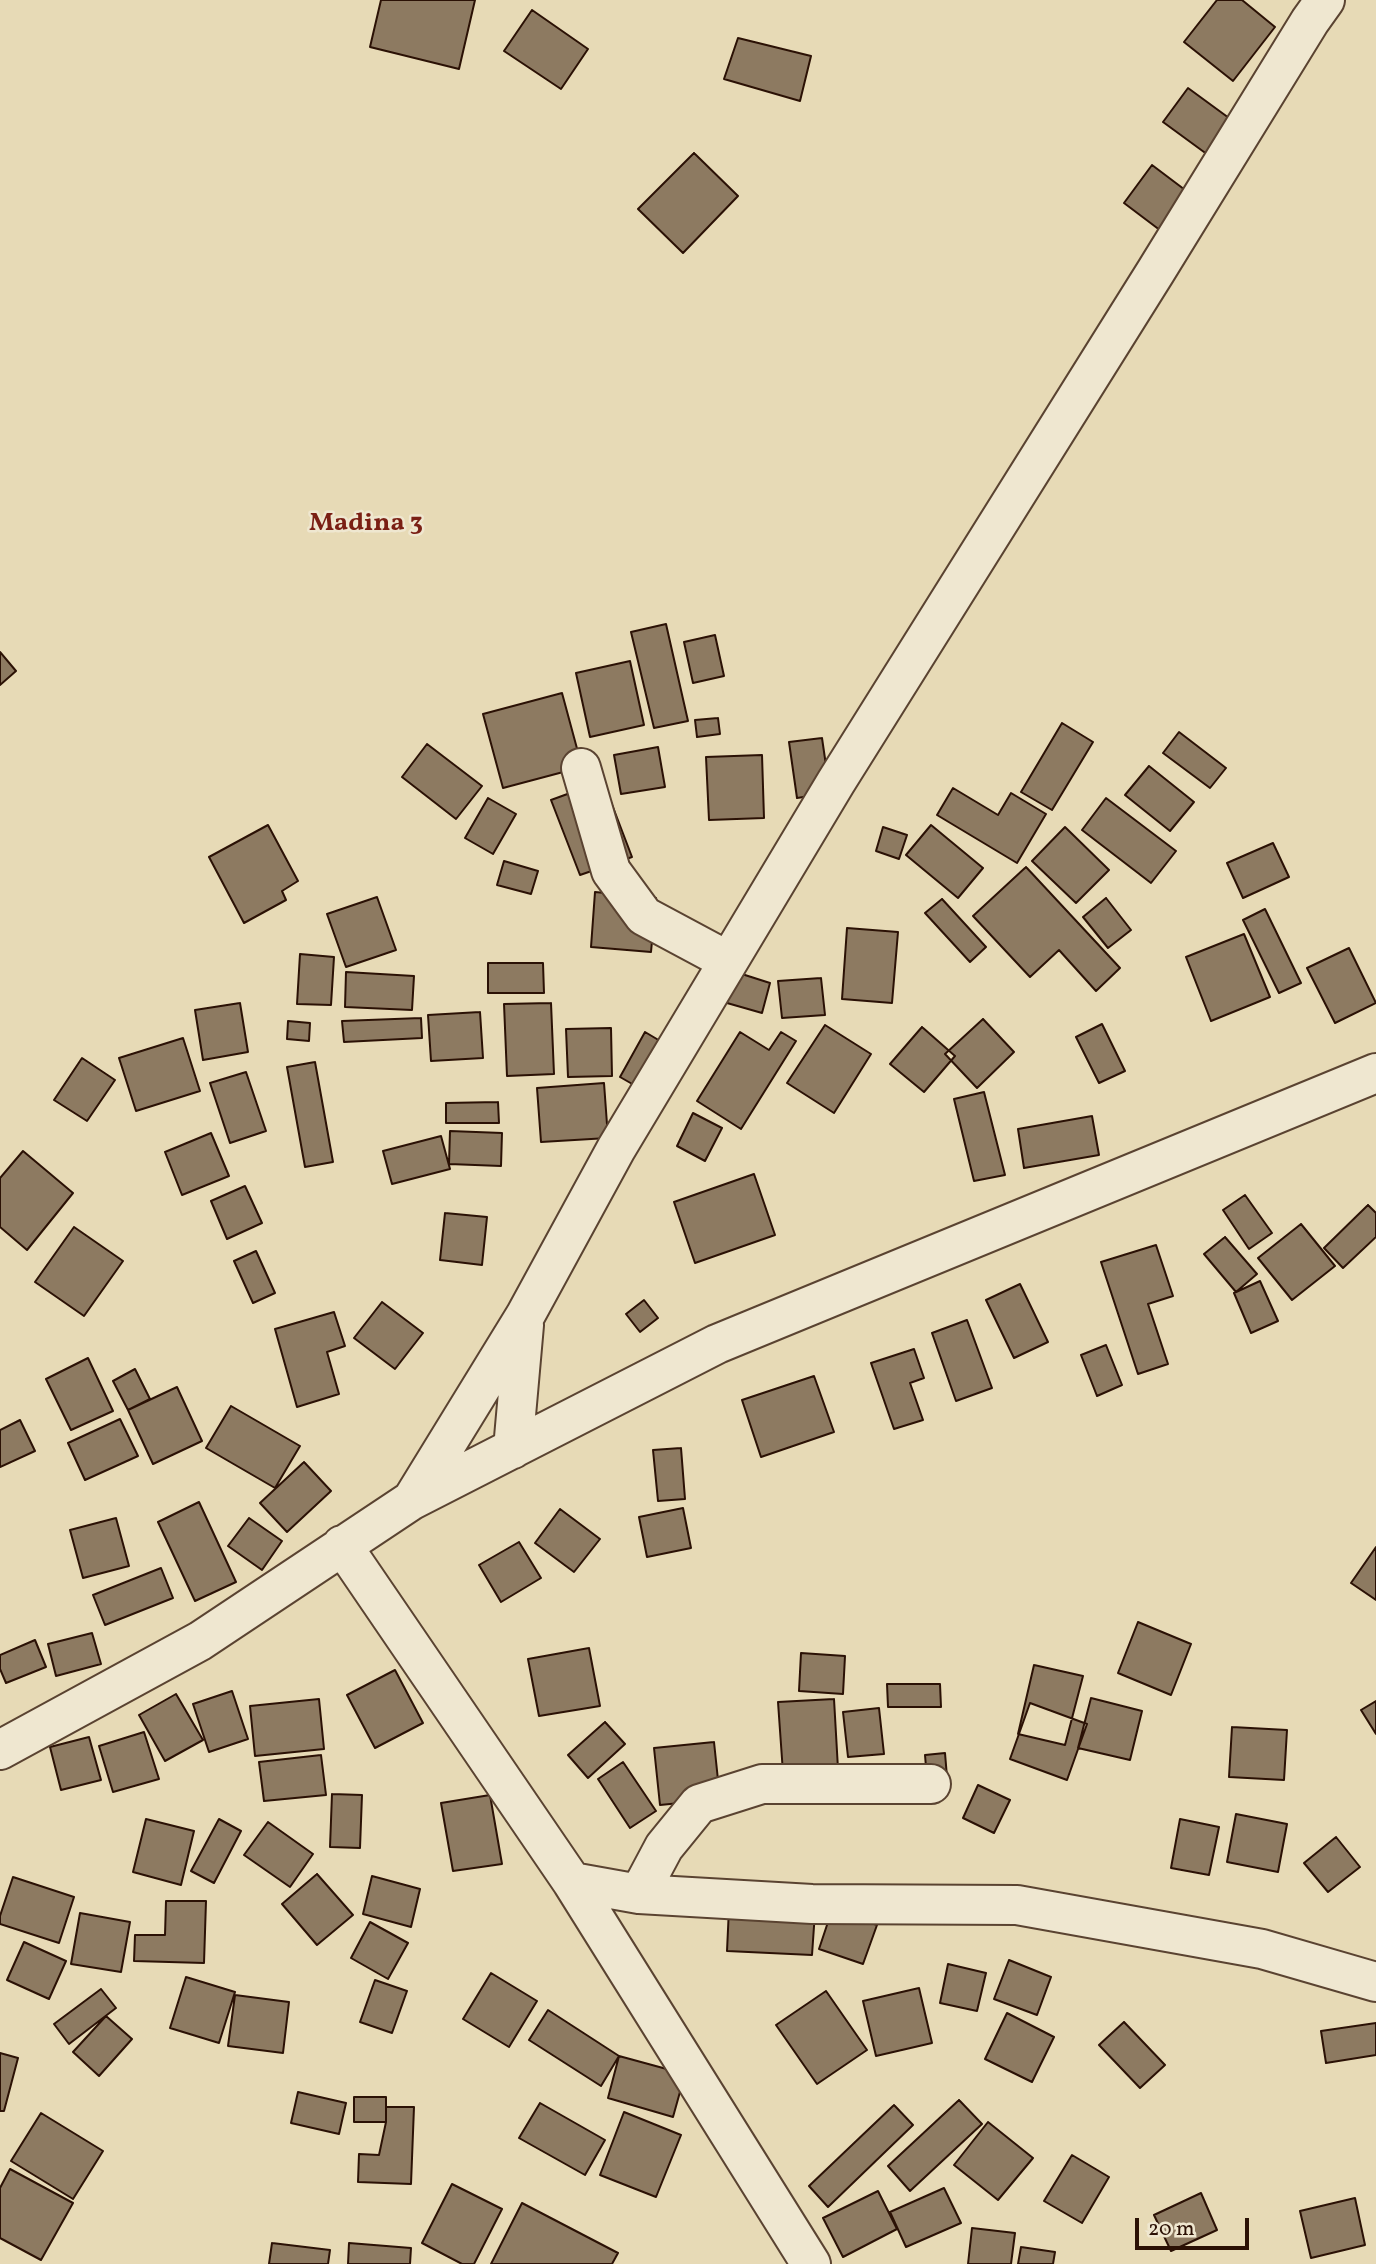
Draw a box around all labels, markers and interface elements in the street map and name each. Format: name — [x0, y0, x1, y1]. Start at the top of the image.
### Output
district label: Madina 3 — [309, 509, 423, 541]
scale bar — [1138, 2204, 1252, 2248]
text: 20 m — [1148, 2215, 1194, 2244]

